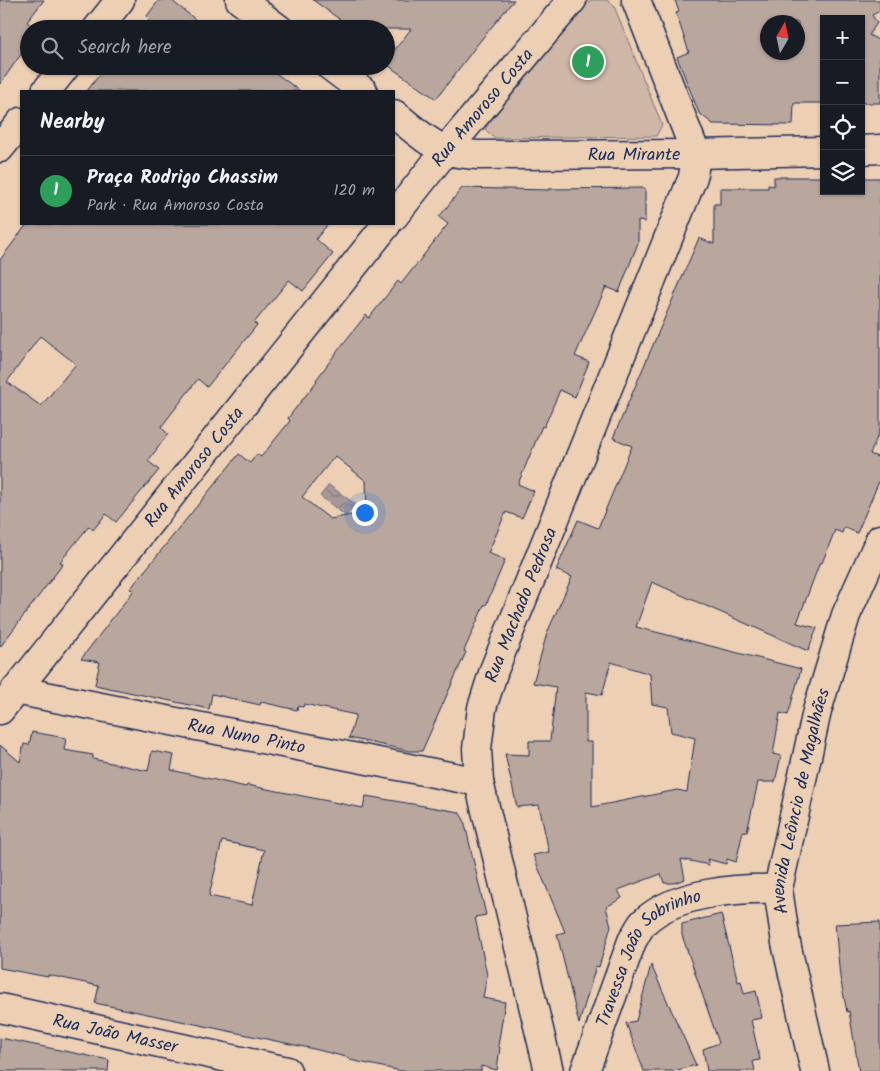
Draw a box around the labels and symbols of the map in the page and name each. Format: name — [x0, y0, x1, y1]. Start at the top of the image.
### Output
north arrow — [760, 15, 805, 60]
street label: Rua Amoroso Costa — [425, 42, 542, 174]
pin: 1 — [572, 43, 604, 81]
street label: Rua Mirante — [588, 141, 680, 170]
street label: Rua Amoroso Costa — [138, 401, 252, 534]
your location — [352, 500, 378, 526]
street label: Rua Machado Pedrosa — [478, 523, 566, 686]
street label: Avenida Leôncio de Magalhães — [765, 685, 839, 916]
street label: Rua Nuno Pinto — [185, 712, 308, 763]
street label: Travessa João Sobrinho — [589, 883, 704, 1031]
street label: Rua João Masser — [50, 1007, 181, 1063]

